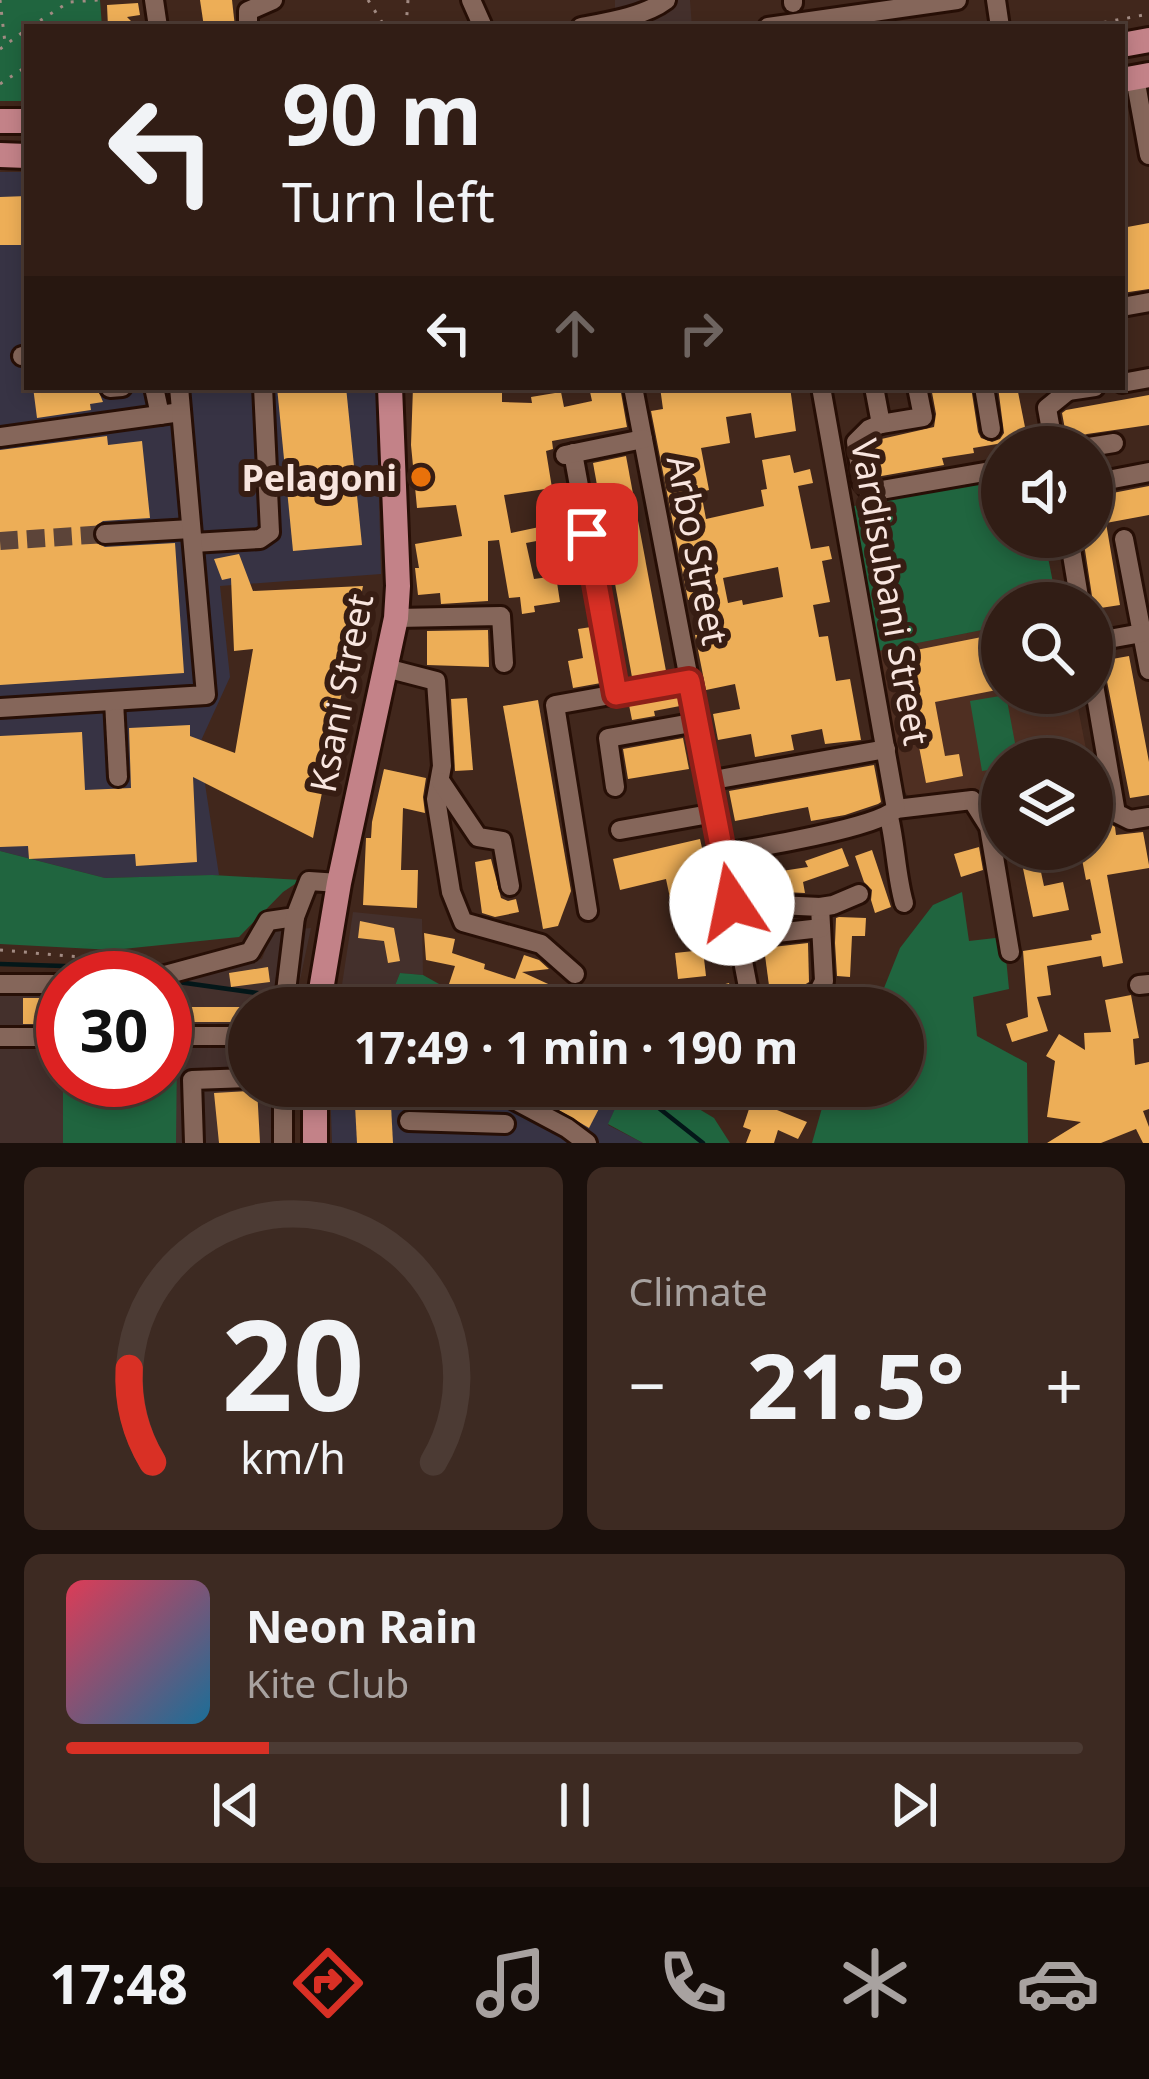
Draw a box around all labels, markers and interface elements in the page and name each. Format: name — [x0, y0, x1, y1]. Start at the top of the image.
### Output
text: 90 m — [282, 55, 482, 170]
icon: left — [84, 72, 240, 228]
text: Turn left — [282, 164, 495, 238]
icon: left — [416, 300, 482, 366]
icon: ahead — [542, 300, 608, 366]
icon: right — [668, 300, 734, 366]
map controls — [981, 426, 1113, 870]
button: sound — [981, 426, 1113, 558]
street label: Vardisubani Street — [840, 435, 942, 749]
street label: Arbo Street — [656, 451, 740, 649]
place label: Pelagoni — [241, 453, 397, 502]
marker: Pelagoni — [408, 464, 434, 490]
pin — [536, 483, 638, 585]
icon: arrive — [554, 501, 620, 567]
button: search — [981, 582, 1113, 714]
street label: Ksani Street — [298, 590, 384, 796]
button: layers — [981, 738, 1113, 870]
position arrow — [669, 840, 795, 966]
speed limit sign: 30 — [36, 951, 192, 1107]
text: 17:49 · 1 min · 190 m — [354, 1016, 798, 1077]
text: Climate — [629, 1264, 768, 1317]
text: 20 — [222, 1278, 365, 1448]
text: 21.5° — [747, 1323, 965, 1445]
text: − — [629, 1339, 666, 1429]
text: + — [1045, 1339, 1083, 1429]
text: km/h — [241, 1427, 346, 1486]
text: Neon Rain — [246, 1595, 478, 1656]
text: Kite Club — [246, 1656, 409, 1709]
icon: previous — [203, 1772, 269, 1838]
icon: pause — [542, 1772, 608, 1838]
icon: next — [881, 1772, 947, 1838]
icon: directions — [286, 1941, 370, 2025]
icon: music — [469, 1941, 553, 2025]
icon: phone — [651, 1941, 735, 2025]
icon: climate — [833, 1941, 917, 2025]
icon: car — [1016, 1941, 1100, 2025]
text: 17:48 — [49, 1946, 188, 2020]

